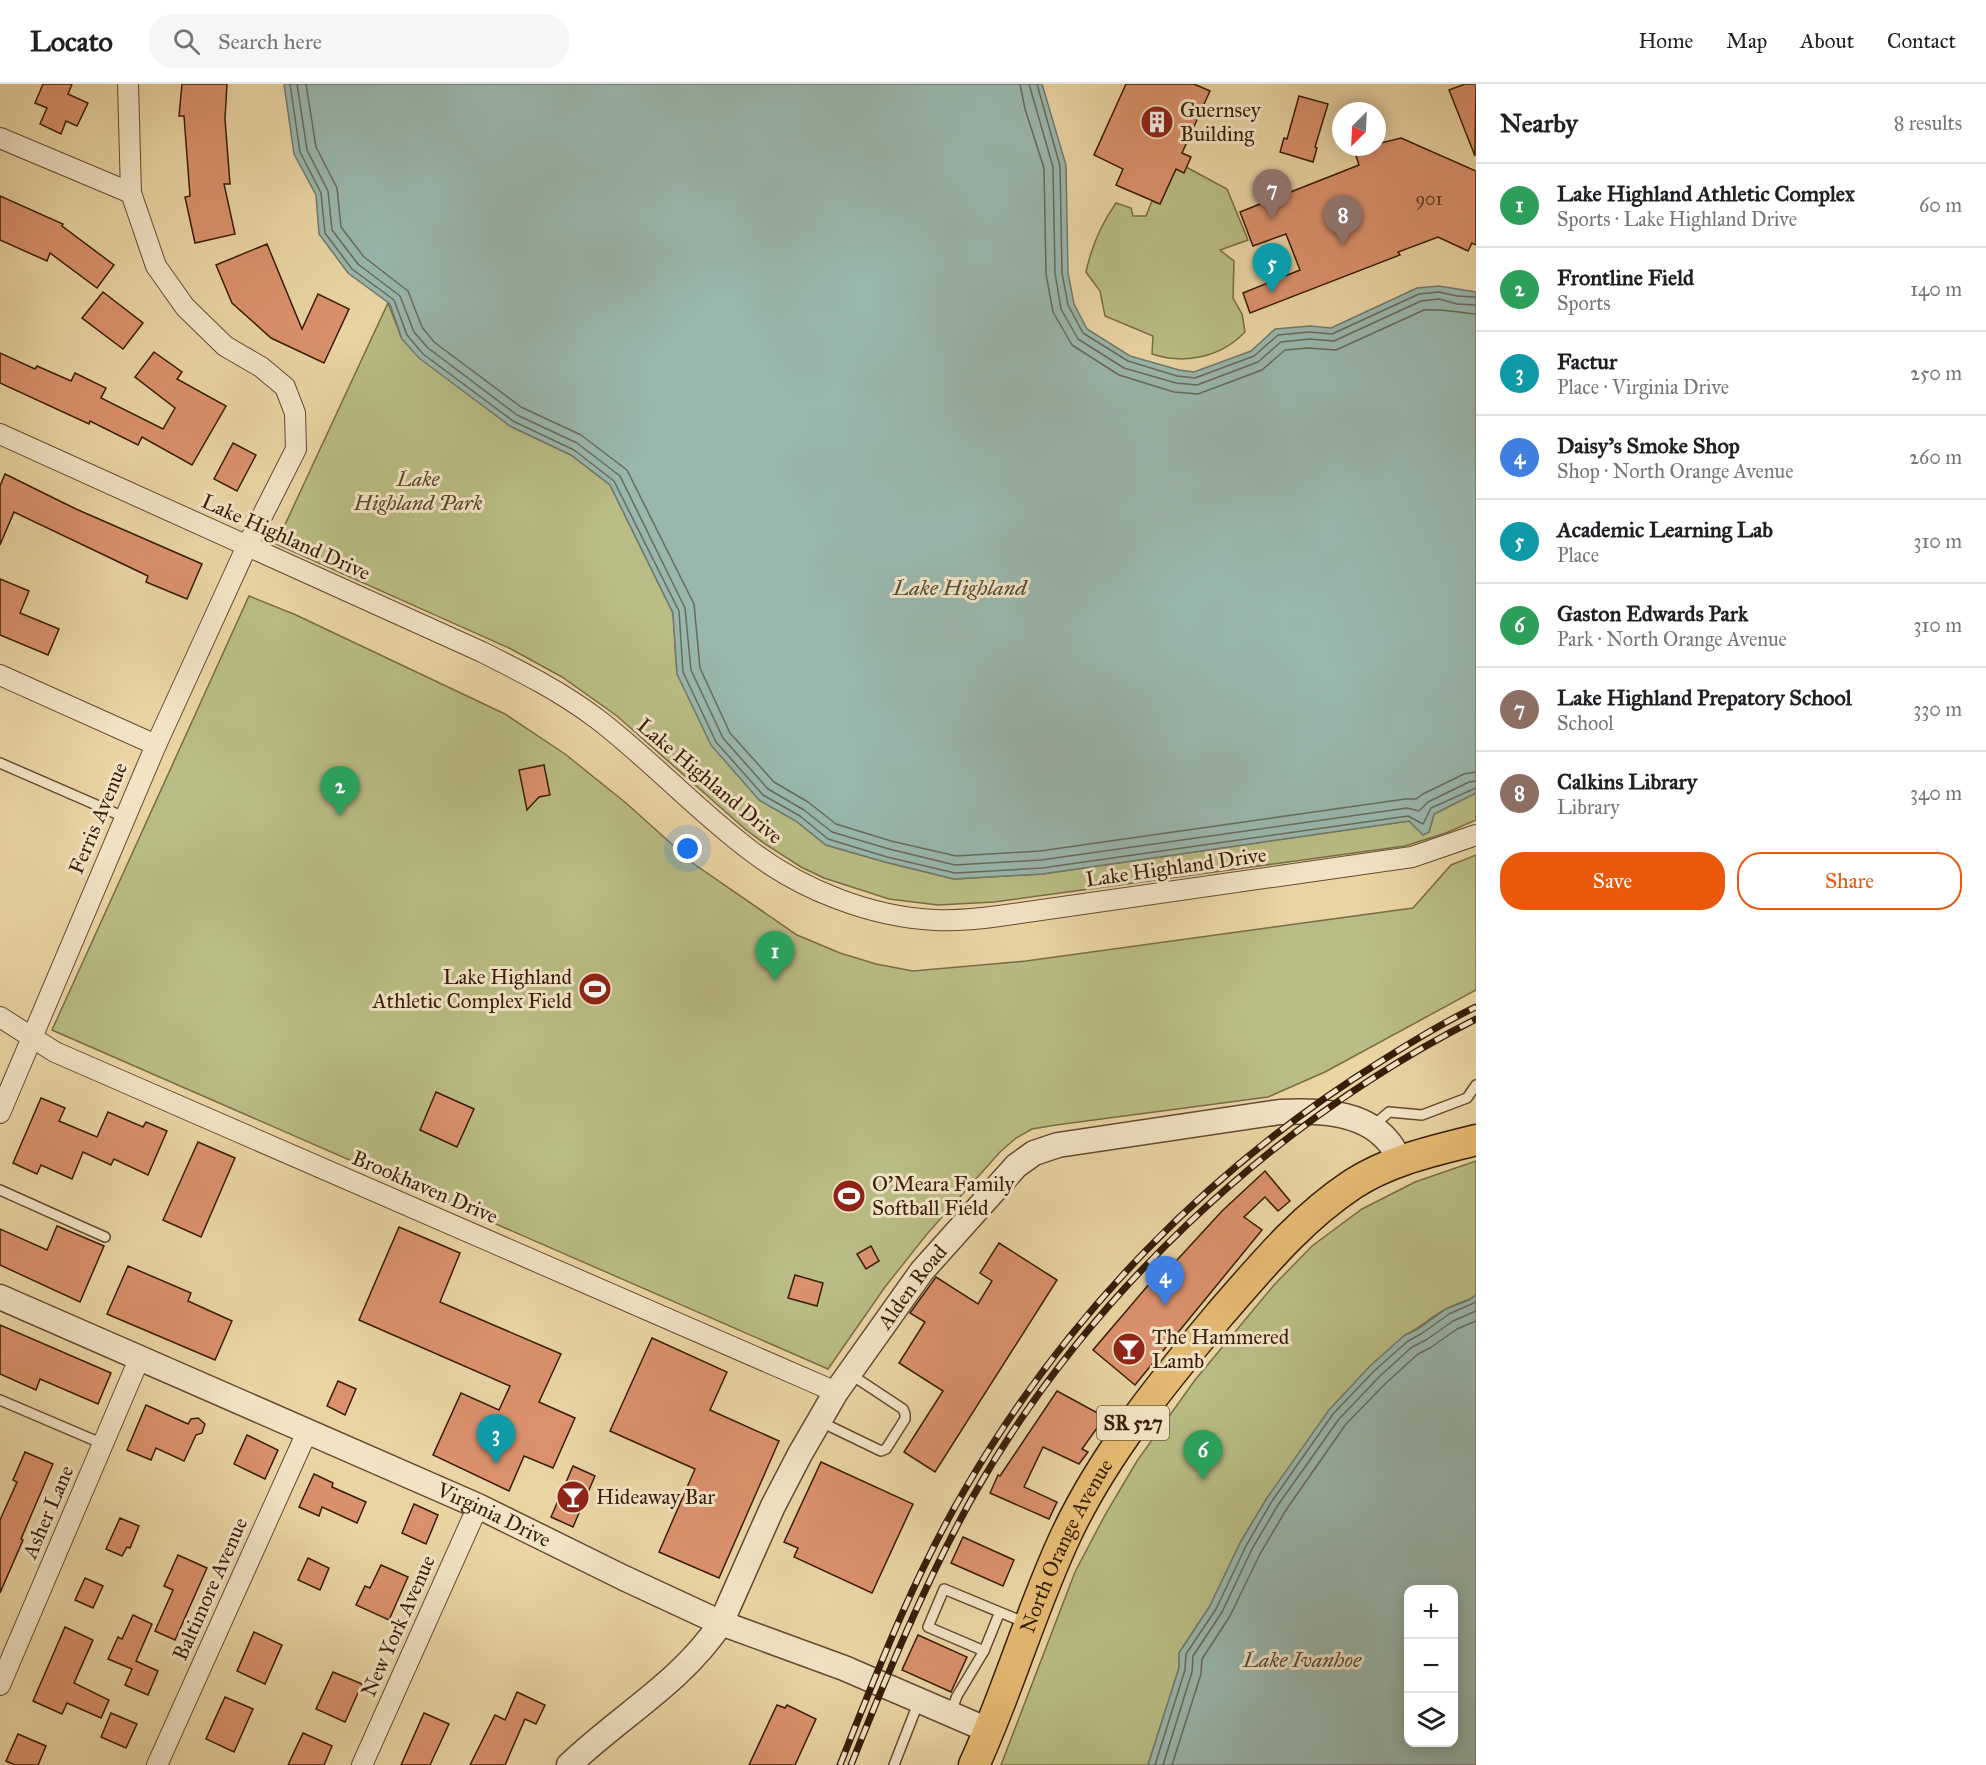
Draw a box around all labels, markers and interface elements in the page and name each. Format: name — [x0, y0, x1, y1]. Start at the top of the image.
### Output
search box — [149, 14, 569, 68]
text: Locato — [30, 24, 113, 59]
icon: search — [170, 25, 203, 58]
text: Search here — [218, 28, 322, 55]
text: Home — [1638, 28, 1693, 54]
text: Map — [1726, 28, 1767, 54]
text: About — [1800, 28, 1854, 54]
text: Contact — [1887, 28, 1956, 54]
place label: Guernsey Building — [1180, 97, 1262, 147]
north arrow — [1332, 102, 1386, 156]
building icon: Guernsey Building — [1139, 104, 1175, 140]
text: Nearby — [1500, 107, 1578, 139]
text: 8 results — [1894, 111, 1962, 135]
pin: 7 — [1252, 170, 1292, 219]
text: Lake Highland Athletic Complex — [1557, 180, 1855, 207]
house number: 901 — [1415, 188, 1443, 210]
text: 1 — [1516, 193, 1523, 217]
text: 60 m — [1919, 193, 1962, 217]
pin: 8 — [1324, 196, 1362, 245]
text: Sports · Lake Highland Drive — [1557, 207, 1797, 231]
pin: 5 — [1252, 244, 1292, 293]
text: Frontline Field — [1557, 264, 1694, 291]
text: 2 — [1515, 277, 1524, 301]
text: 140 m — [1910, 277, 1962, 301]
text: Sports — [1557, 291, 1611, 315]
text: Factur — [1557, 348, 1617, 375]
text: 3 — [1516, 361, 1524, 385]
text: 250 m — [1910, 361, 1962, 385]
text: Place · Virginia Drive — [1557, 375, 1729, 399]
text: Daisy's Smoke Shop — [1557, 432, 1740, 459]
text: 4 — [1514, 445, 1525, 469]
text: 260 m — [1909, 445, 1962, 469]
text: Shop · North Orange Avenue — [1557, 459, 1794, 483]
park label: Lake Highland Park — [353, 466, 483, 516]
street label: Lake Highland Drive — [198, 488, 375, 586]
text: Academic Learning Lab — [1557, 516, 1773, 543]
text: 5 — [1515, 529, 1524, 553]
text: 310 m — [1913, 529, 1962, 553]
text: Place — [1557, 543, 1599, 567]
water label: Lake Highland — [892, 574, 1028, 601]
text: Gaston Edwards Park — [1557, 600, 1748, 627]
text: 6 — [1514, 613, 1525, 637]
text: 310 m — [1913, 613, 1962, 637]
text: Park · North Orange Avenue — [1557, 627, 1787, 651]
text: Lake Highland Prepatory School — [1557, 684, 1852, 711]
text: 7 — [1514, 697, 1525, 721]
text: 330 m — [1913, 697, 1962, 721]
text: School — [1557, 711, 1614, 735]
street label: Lake Highland Drive — [632, 712, 788, 850]
street label: Ferris Avenue — [63, 758, 133, 878]
pin: 2 — [320, 766, 360, 816]
text: Calkins Library — [1557, 768, 1697, 795]
text: 8 — [1514, 781, 1525, 805]
text: 340 m — [1910, 781, 1962, 805]
text: Library — [1557, 795, 1620, 819]
your location — [673, 834, 702, 863]
street label: Lake Highland Drive — [1084, 841, 1268, 893]
button: Save — [1500, 852, 1725, 910]
button: Share — [1737, 852, 1962, 910]
pin: 1 — [756, 932, 794, 981]
place label: Lake Highland Athletic Complex Field — [372, 964, 572, 1014]
sports icon: Lake Highland Athletic Complex Field — [577, 971, 613, 1007]
street label: Brookhaven Drive — [348, 1145, 502, 1230]
place label: O’Meara Family Softball Field — [872, 1171, 1015, 1221]
sports icon: O’Meara Family Softball Field — [831, 1178, 867, 1214]
street label: Alden Road — [871, 1239, 953, 1335]
pin: 4 — [1146, 1256, 1184, 1306]
place label: The Hammered Lamb — [1152, 1324, 1290, 1374]
bar icon: The Hammered Lamb — [1111, 1331, 1147, 1367]
road number: SR 527 — [1097, 1406, 1169, 1440]
pin: 3 — [476, 1414, 516, 1464]
pin: 6 — [1184, 1430, 1222, 1480]
street label: North Orange Avenue — [1014, 1454, 1119, 1637]
street label: Asher Lane — [16, 1461, 79, 1564]
street label: Virginia Drive — [432, 1476, 556, 1553]
bar icon: Hideaway Bar — [555, 1479, 591, 1515]
place label: Hideaway Bar — [596, 1484, 715, 1510]
street label: Baltimore Avenue — [167, 1513, 253, 1665]
street label: New York Avenue — [355, 1551, 441, 1701]
map controls — [1404, 1585, 1458, 1747]
button: + — [1404, 1585, 1458, 1639]
button: − — [1404, 1639, 1458, 1693]
water label: Lake Ivanhoe — [1242, 1646, 1362, 1673]
button: layers — [1404, 1693, 1458, 1747]

